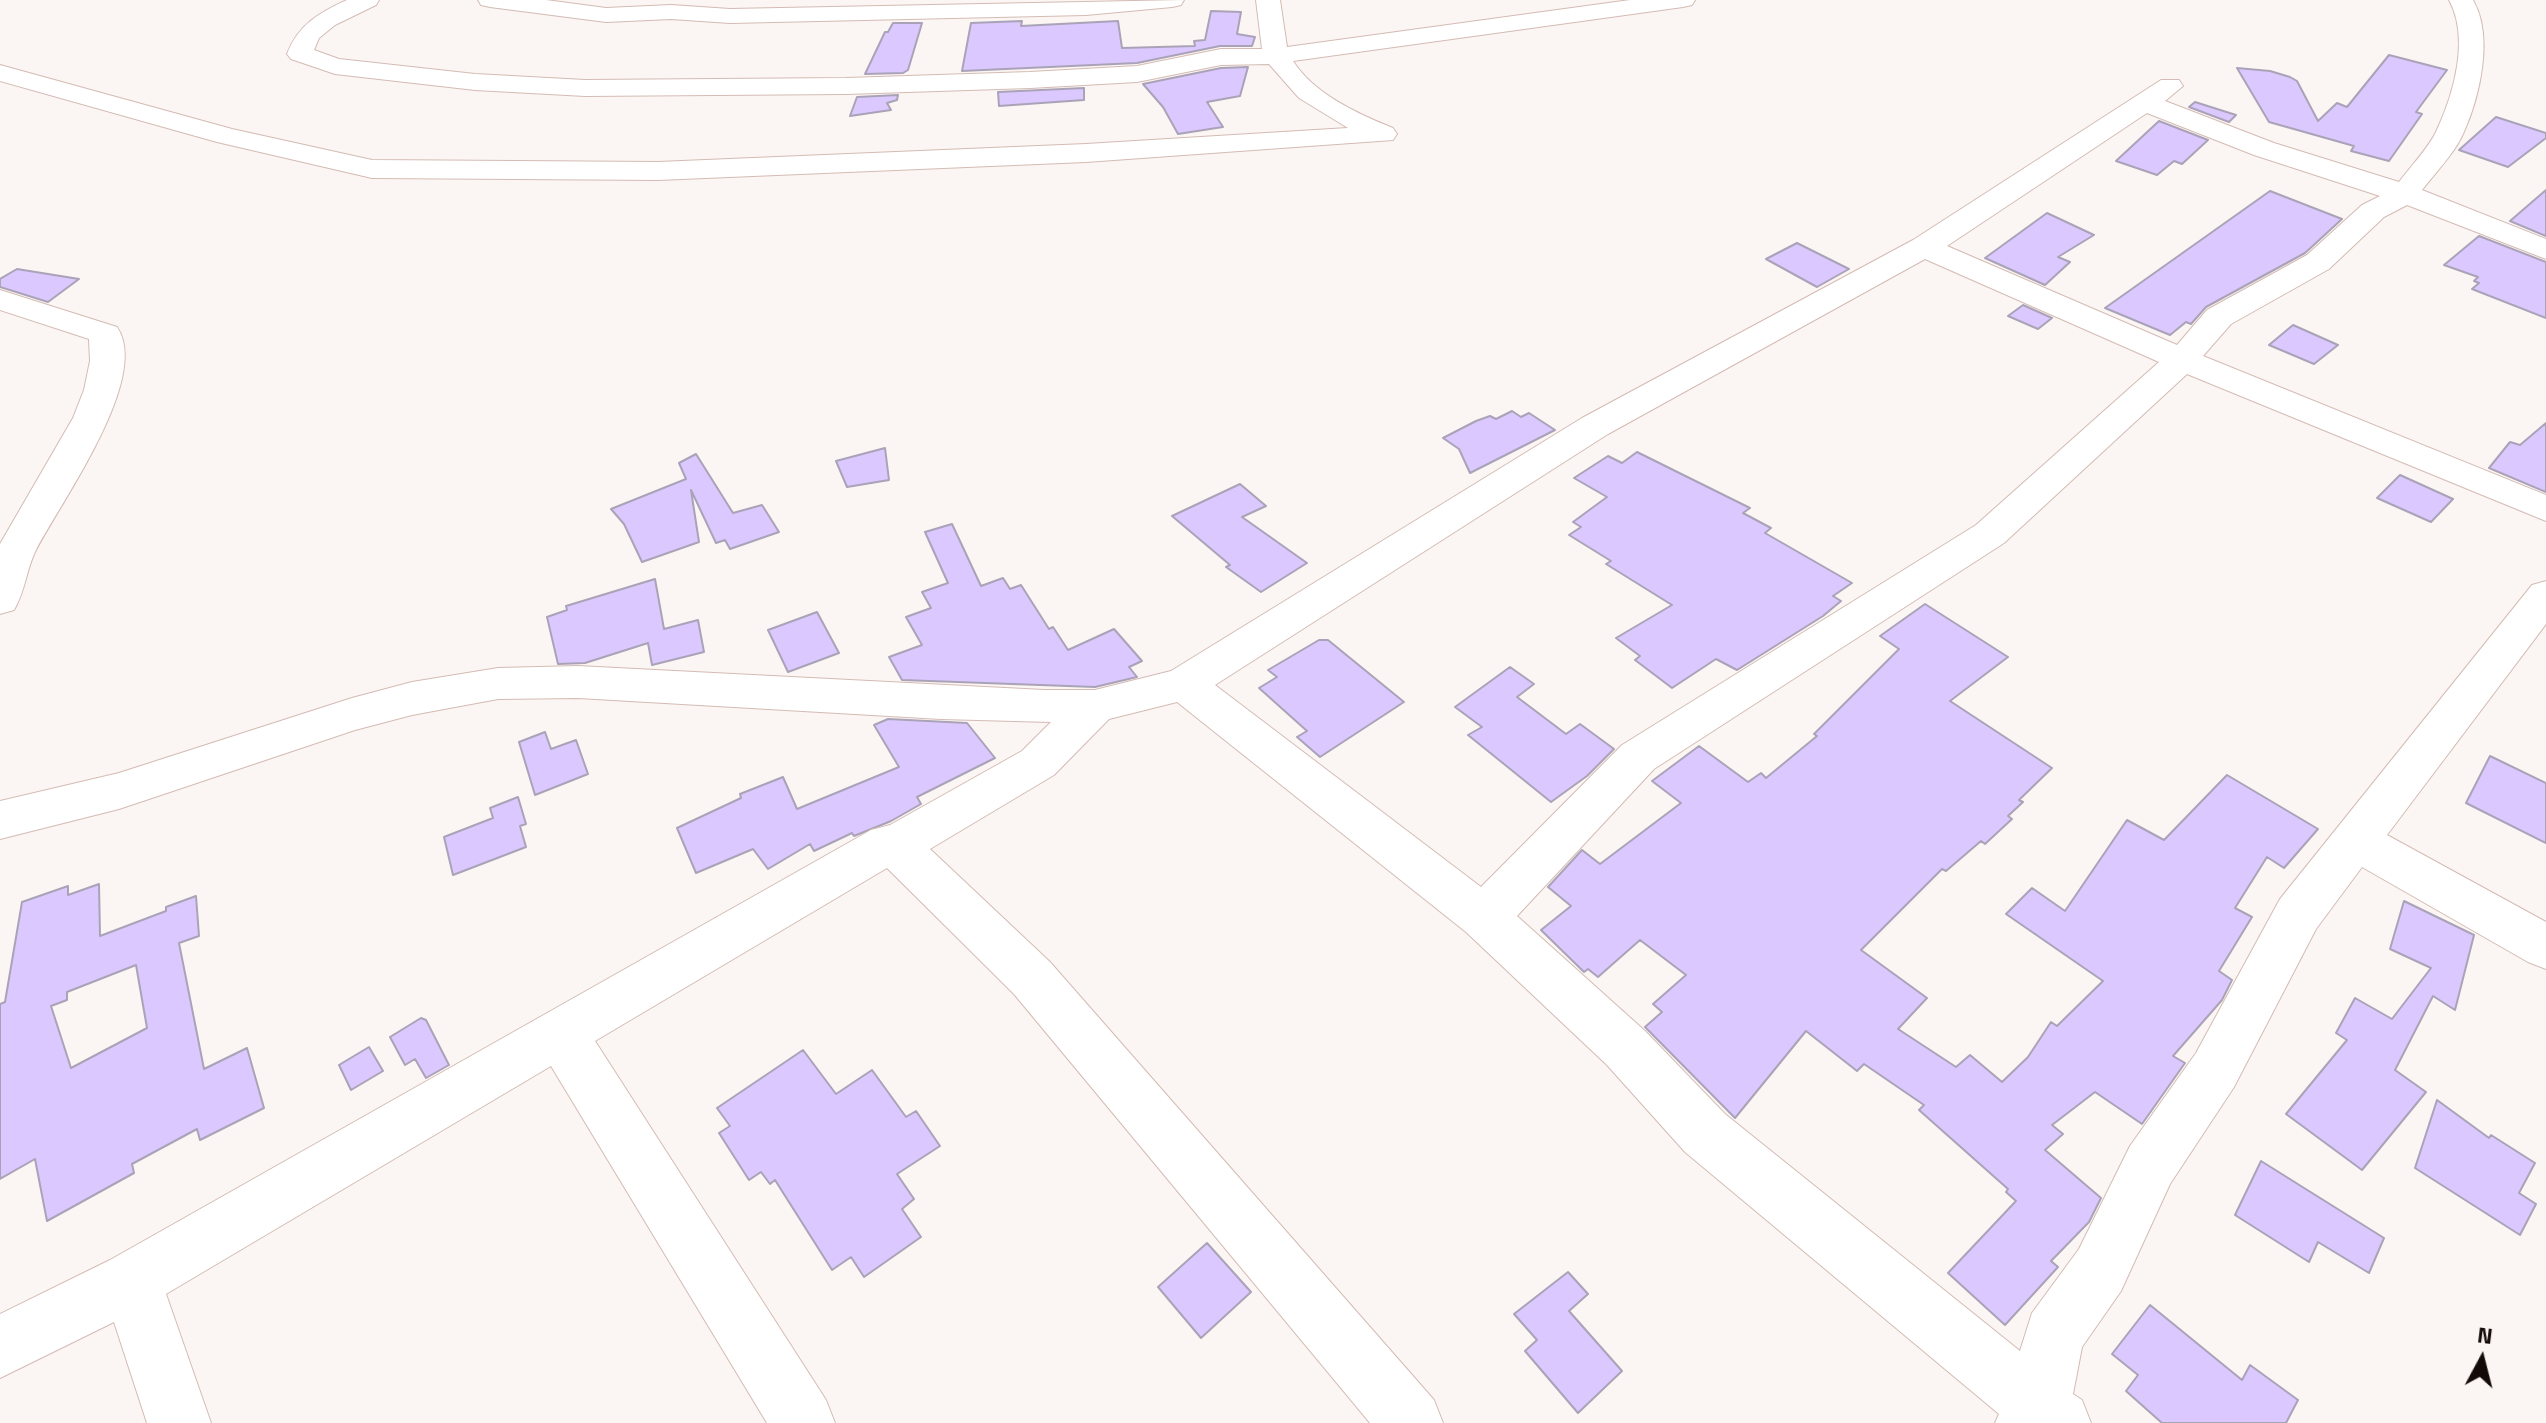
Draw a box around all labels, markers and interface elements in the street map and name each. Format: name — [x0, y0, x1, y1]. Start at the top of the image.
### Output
text: N — [2475, 1317, 2495, 1353]
north arrow — [2442, 1319, 2522, 1399]

